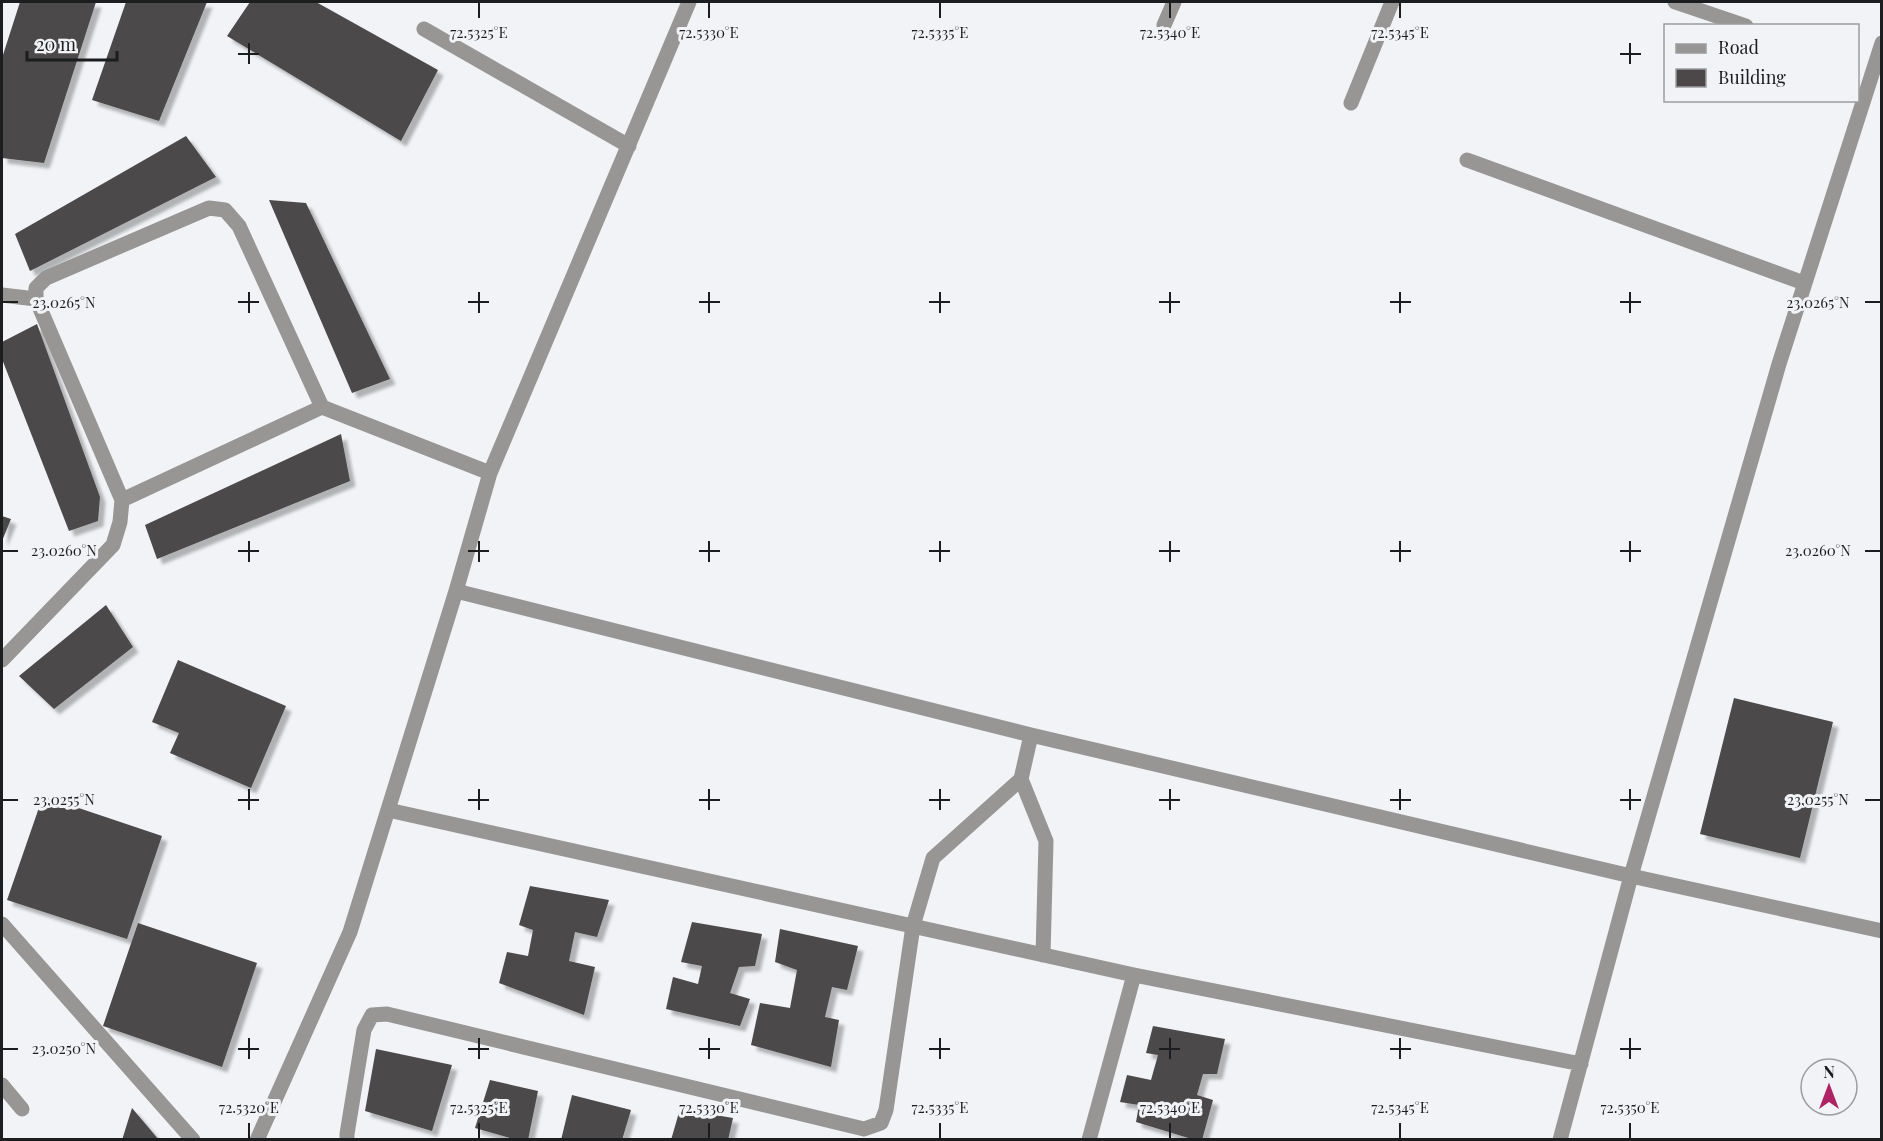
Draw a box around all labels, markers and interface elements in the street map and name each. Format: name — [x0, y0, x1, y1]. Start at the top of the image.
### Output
text: 72.5325°E — [450, 22, 508, 42]
text: 72.5330°E — [679, 22, 739, 42]
text: 72.5335°E — [911, 22, 969, 42]
text: 72.5340°E — [1140, 22, 1200, 42]
text: 72.5345°E — [1371, 22, 1429, 42]
scale bar — [27, 24, 117, 62]
legend — [1664, 24, 1859, 102]
text: 20 m — [36, 32, 76, 56]
text: Road — [1718, 35, 1759, 59]
text: Building — [1718, 65, 1786, 89]
text: 23.0265°N — [32, 292, 96, 312]
text: 23.0265°N — [1786, 292, 1850, 312]
text: 23.0260°N — [31, 540, 97, 560]
text: 23.0260°N — [1785, 540, 1851, 560]
text: 23.0255°N — [33, 789, 95, 809]
text: 23.0255°N — [1787, 789, 1849, 809]
text: 23.0250°N — [32, 1038, 97, 1058]
north arrow — [1799, 1057, 1859, 1117]
text: N — [1823, 1061, 1835, 1082]
text: 72.5320°E — [219, 1097, 279, 1117]
text: 72.5325°E — [450, 1097, 508, 1117]
text: 72.5330°E — [679, 1097, 739, 1117]
text: 72.5335°E — [911, 1097, 969, 1117]
text: 72.5340°E — [1140, 1097, 1200, 1117]
text: 72.5345°E — [1371, 1097, 1429, 1117]
text: 72.5350°E — [1601, 1097, 1659, 1117]

